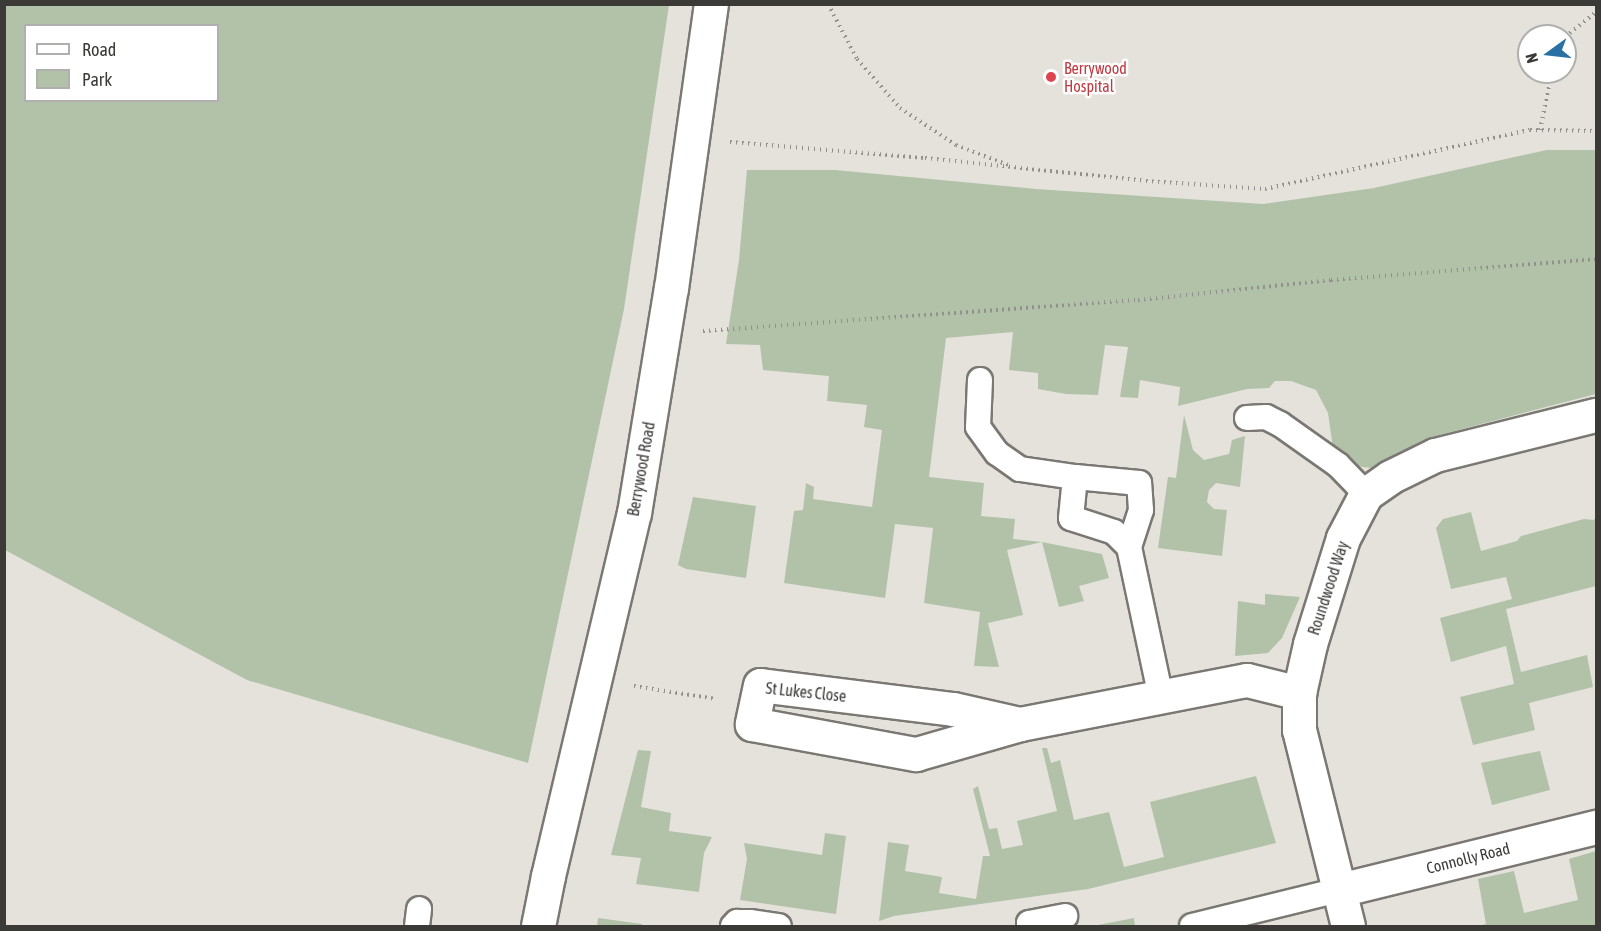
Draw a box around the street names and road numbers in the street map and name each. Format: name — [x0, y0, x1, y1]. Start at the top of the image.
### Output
street label: Berrywood Road — [623, 420, 659, 518]
street label: Roundwood Way — [1304, 538, 1352, 638]
street label: St Lukes Close — [765, 678, 847, 706]
street label: Connolly Road — [1424, 838, 1512, 878]

